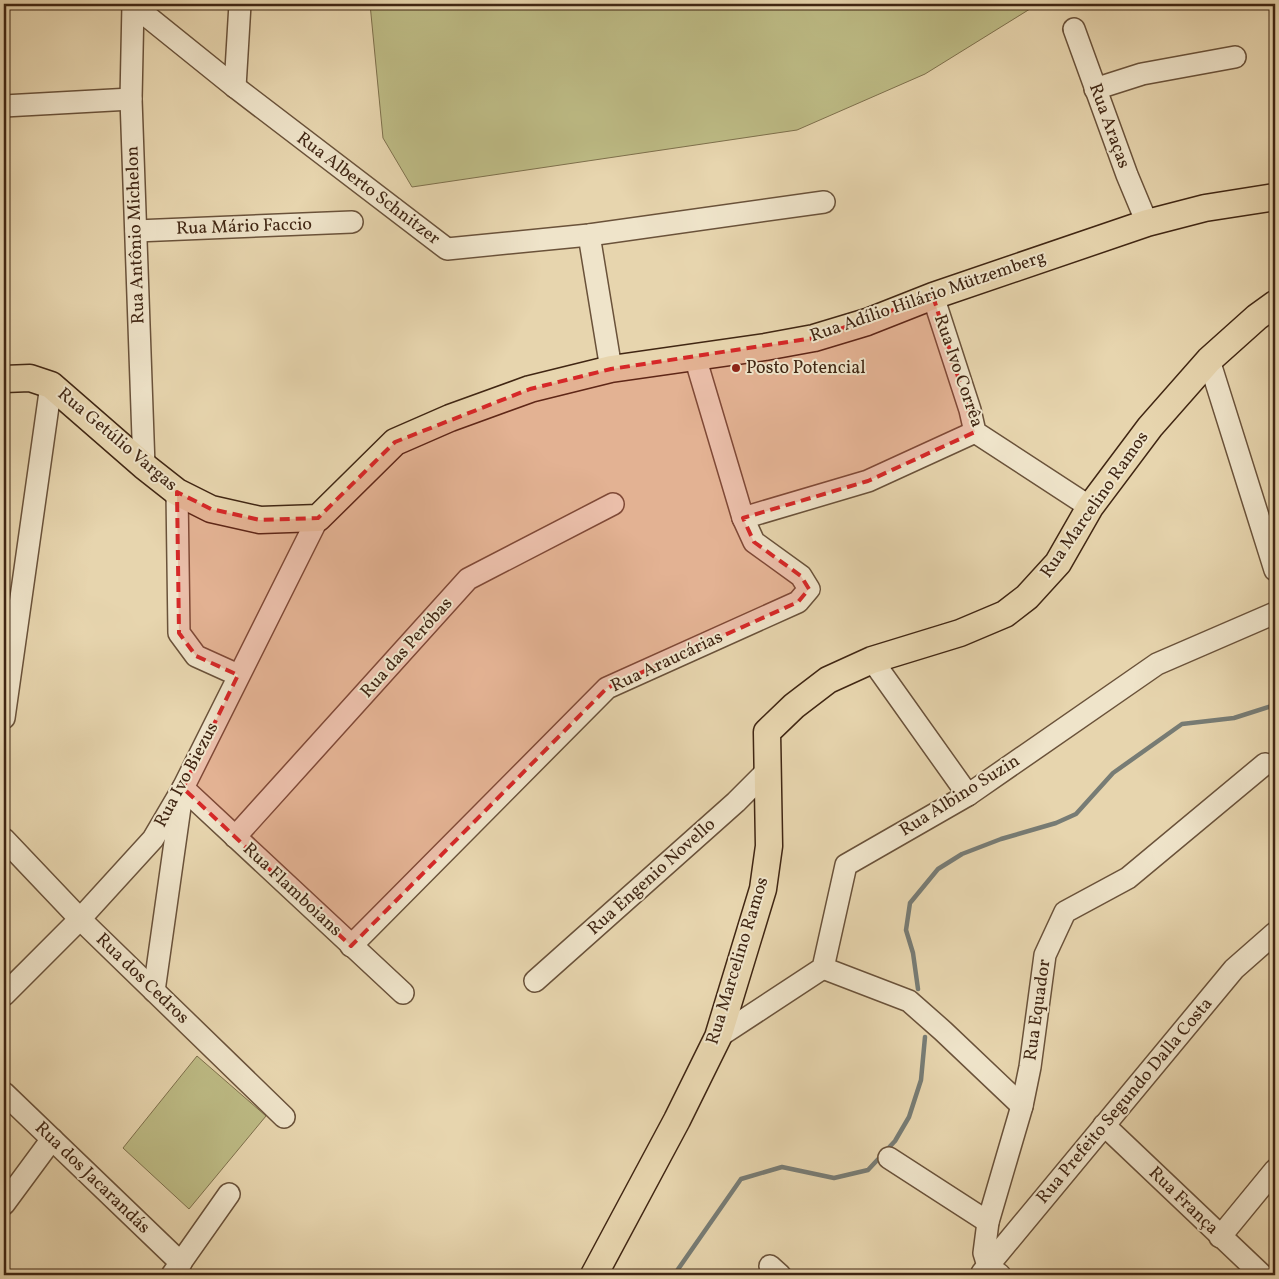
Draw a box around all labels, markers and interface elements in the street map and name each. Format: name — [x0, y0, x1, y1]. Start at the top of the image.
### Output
street label: Rua Araças — [1082, 80, 1136, 172]
street label: Rua Alberto Schnitzer — [291, 127, 445, 252]
street label: Rua Antônio Michelon — [120, 145, 152, 325]
street label: Rua Mário Faccio — [176, 212, 312, 242]
street label: Rua Adílio Hilário Mützemberg — [807, 245, 1049, 349]
street label: Rua Ivo Corrêa — [927, 311, 989, 431]
place label: Posto Potencial — [746, 356, 866, 381]
marker: Posto Potencial — [730, 362, 742, 374]
street label: Rua Getúlio Vargas — [52, 382, 182, 498]
street label: Rua Marcelino Ramos — [1035, 427, 1155, 583]
street label: Rua das Peróbas — [355, 592, 459, 704]
street label: Rua Araucárias — [607, 625, 727, 699]
street label: Rua Ivo Biezus — [149, 718, 225, 832]
street label: Rua Albino Suzin — [895, 749, 1025, 843]
street label: Rua Engenio Novello — [582, 813, 722, 941]
street label: Rua Flamboians — [237, 837, 347, 943]
street label: Rua Marcelino Ramos — [701, 874, 775, 1048]
street label: Rua dos Cedros — [90, 928, 194, 1030]
street label: Rua Equador — [1019, 957, 1058, 1062]
street label: Rua Prefeito Segundo Dalla Costa — [1031, 992, 1219, 1210]
street label: Rua dos Jacarandás — [29, 1116, 155, 1240]
street label: Rua França — [1142, 1161, 1224, 1241]

